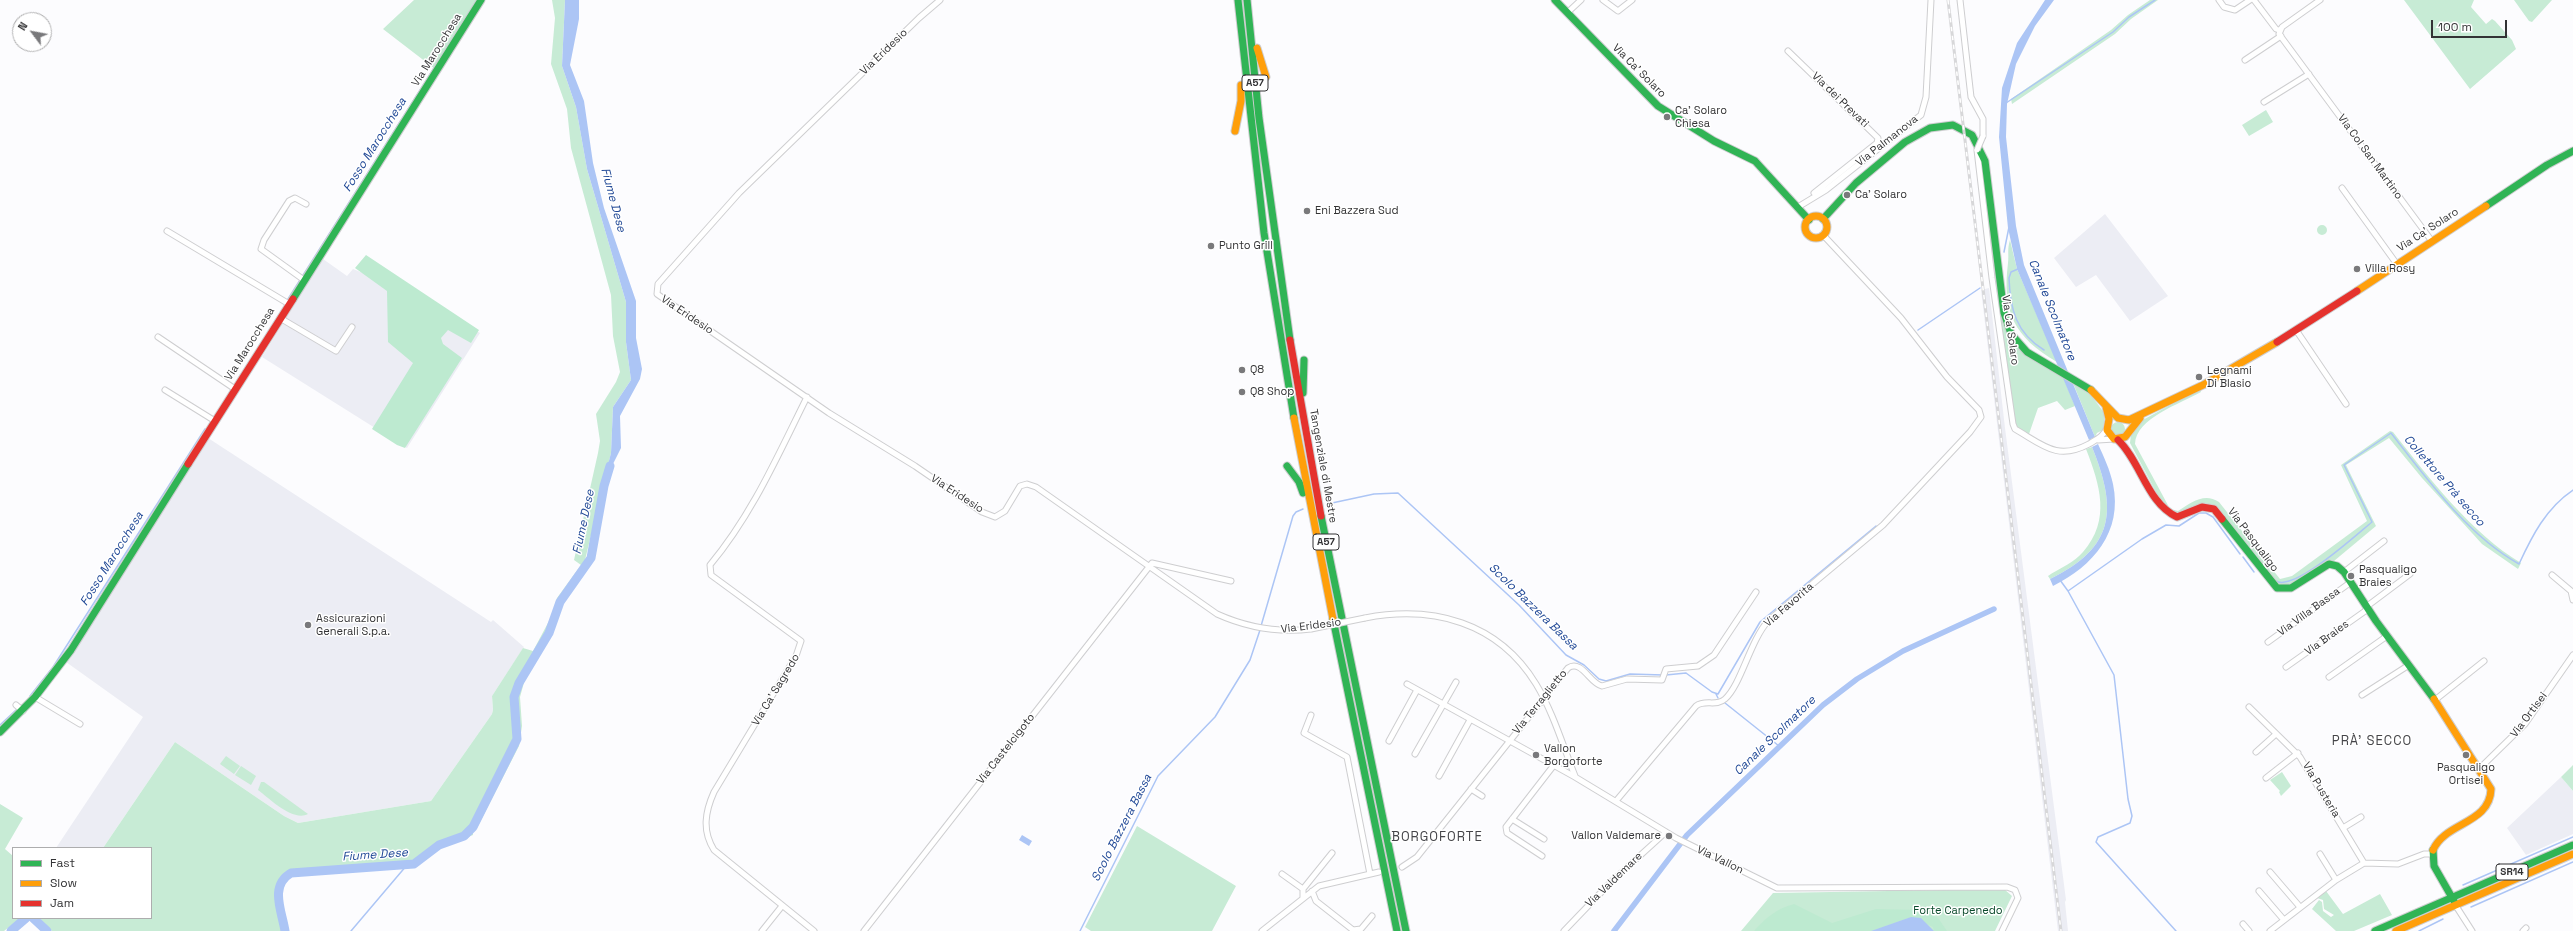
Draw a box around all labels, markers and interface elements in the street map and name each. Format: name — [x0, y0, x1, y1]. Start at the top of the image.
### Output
street label: Via Marocchesa — [409, 11, 465, 89]
north arrow — [12, 12, 52, 52]
scale bar — [2433, 12, 2509, 38]
text: N — [15, 19, 31, 33]
text: 100 m — [2438, 19, 2472, 35]
street label: Via Eridesio — [858, 26, 910, 78]
street label: Via Ca' Solaro — [1609, 41, 1669, 101]
street label: Via dei Prevati — [1809, 70, 1871, 130]
road number: A57 — [1242, 75, 1268, 91]
water label: Fosso Marocchesa — [340, 95, 410, 195]
place label: Ca' Solaro Chiesa — [1675, 104, 1727, 130]
marker: Ca' Solaro Chiesa — [1662, 112, 1672, 122]
street label: Via Col San Martino — [2335, 112, 2405, 202]
street label: Via Palmanova — [1853, 113, 1921, 169]
water label: Fiume Dese — [598, 166, 628, 234]
place label: Ca' Solaro — [1855, 188, 1907, 202]
marker: Ca' Solaro — [1842, 190, 1852, 200]
place label: Eni Bazzera Sud — [1315, 204, 1398, 218]
street label: Via Ca' Solaro — [2395, 205, 2461, 255]
marker: Eni Bazzera Sud — [1302, 206, 1312, 216]
place label: Punto Grill — [1219, 239, 1273, 253]
marker: Punto Grill — [1206, 241, 1216, 251]
water label: Canale Scolmatore — [2025, 257, 2079, 363]
place label: Villa Rosy — [2365, 262, 2415, 276]
marker: Villa Rosy — [2352, 264, 2362, 274]
street label: Via Eridesio — [658, 293, 716, 337]
street label: Via Ca' Solaro — [1999, 294, 2021, 366]
street label: Via Marocchesa — [222, 305, 278, 383]
place label: Q8 — [1250, 363, 1264, 377]
place label: Legnami Di Blasio — [2207, 364, 2252, 390]
marker: Q8 — [1237, 365, 1247, 375]
marker: Legnami Di Blasio — [2194, 372, 2204, 382]
place label: Q8 Shop — [1250, 385, 1294, 399]
marker: Q8 Shop — [1237, 387, 1247, 397]
street label: Tangenziale di Mestre — [1306, 408, 1340, 524]
water label: Collettore Prà secco — [2400, 432, 2488, 530]
street label: Via Eridesio — [928, 472, 986, 516]
water label: Fiume Dese — [570, 488, 598, 556]
street label: Via Pasqualigo — [2225, 505, 2281, 575]
water label: Fosso Marocchesa — [77, 509, 147, 609]
road number: A57 — [1313, 534, 1339, 550]
water label: Scolo Bazzera Bassa — [1485, 561, 1581, 653]
place label: Pasqualigo Braies — [2359, 563, 2417, 589]
marker: Pasqualigo Braies — [2346, 571, 2356, 581]
street label: Via Favorita — [1762, 580, 1816, 630]
street label: Via Villa Bassa — [2275, 585, 2343, 639]
place label: Assicurazioni Generali S.p.a. — [316, 612, 390, 638]
street label: Via Eridesio — [1280, 616, 1342, 636]
street label: Via Braies — [2302, 618, 2352, 658]
marker: Assicurazioni Generali S.p.a. — [303, 620, 313, 630]
street label: Via Ca' Sagredo — [749, 652, 803, 728]
street label: Via Terraglietto — [1510, 667, 1570, 737]
street label: Via Ortisei — [2508, 690, 2550, 740]
water label: Canale Scolmatore — [1731, 693, 1819, 779]
street label: Via Castelcigoto — [974, 711, 1038, 787]
district label: PRÀ' SECCO — [2332, 733, 2412, 749]
place label: Vallon Borgoforte — [1544, 742, 1603, 768]
marker: Vallon Borgoforte — [1531, 750, 1541, 760]
marker: Pasqualigo Ortisei — [2461, 750, 2471, 760]
street label: Via Pusteria — [2299, 760, 2343, 820]
place label: Pasqualigo Ortisei — [2437, 761, 2495, 787]
water label: Scolo Bazzera Bassa — [1089, 772, 1155, 884]
district label: BORGOFORTE — [1391, 829, 1483, 845]
place label: Vallon Valdemare — [1571, 829, 1661, 843]
marker: Vallon Valdemare — [1664, 831, 1674, 841]
street label: Via Vallon — [1694, 843, 1746, 877]
water label: Fiume Dese — [342, 846, 408, 864]
legend — [12, 847, 152, 919]
street label: Via Valdemare — [1583, 850, 1645, 910]
text: Fast — [50, 855, 75, 871]
road number: SR14 — [2496, 864, 2528, 880]
text: Slow — [50, 875, 77, 891]
text: Jam — [50, 895, 74, 911]
park label: Forte Carpenedo — [1913, 904, 2003, 918]

